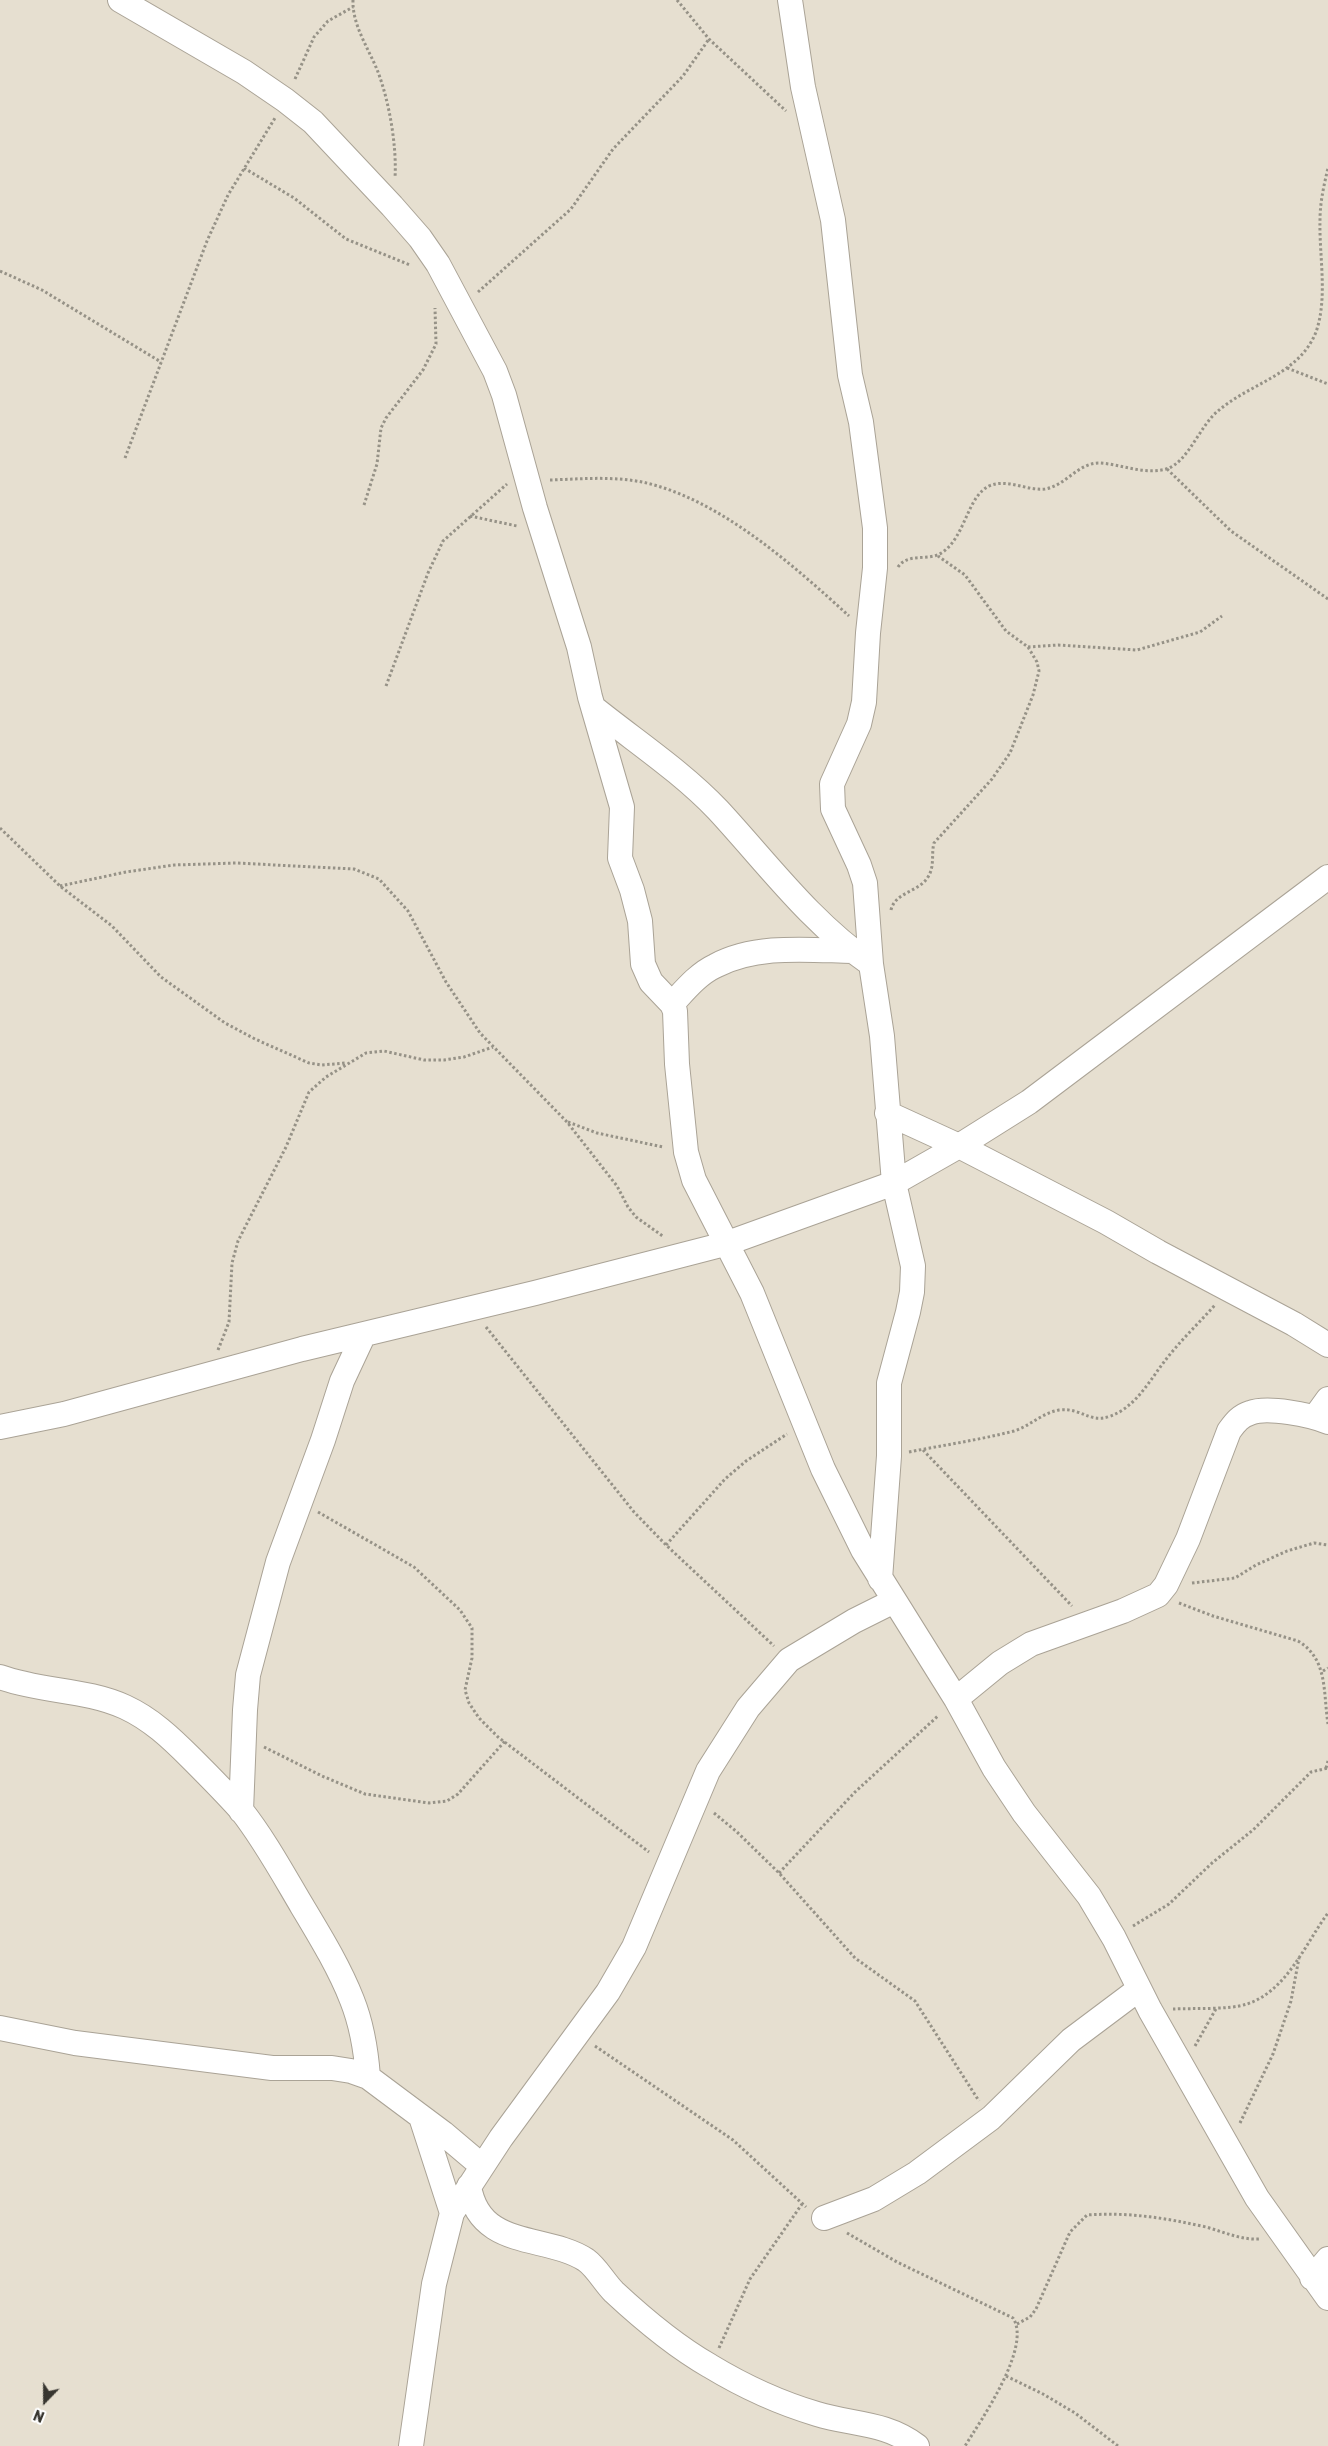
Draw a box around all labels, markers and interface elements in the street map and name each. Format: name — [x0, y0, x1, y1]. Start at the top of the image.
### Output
north arrow — [20, 2376, 70, 2426]
text: N — [31, 2406, 47, 2425]

